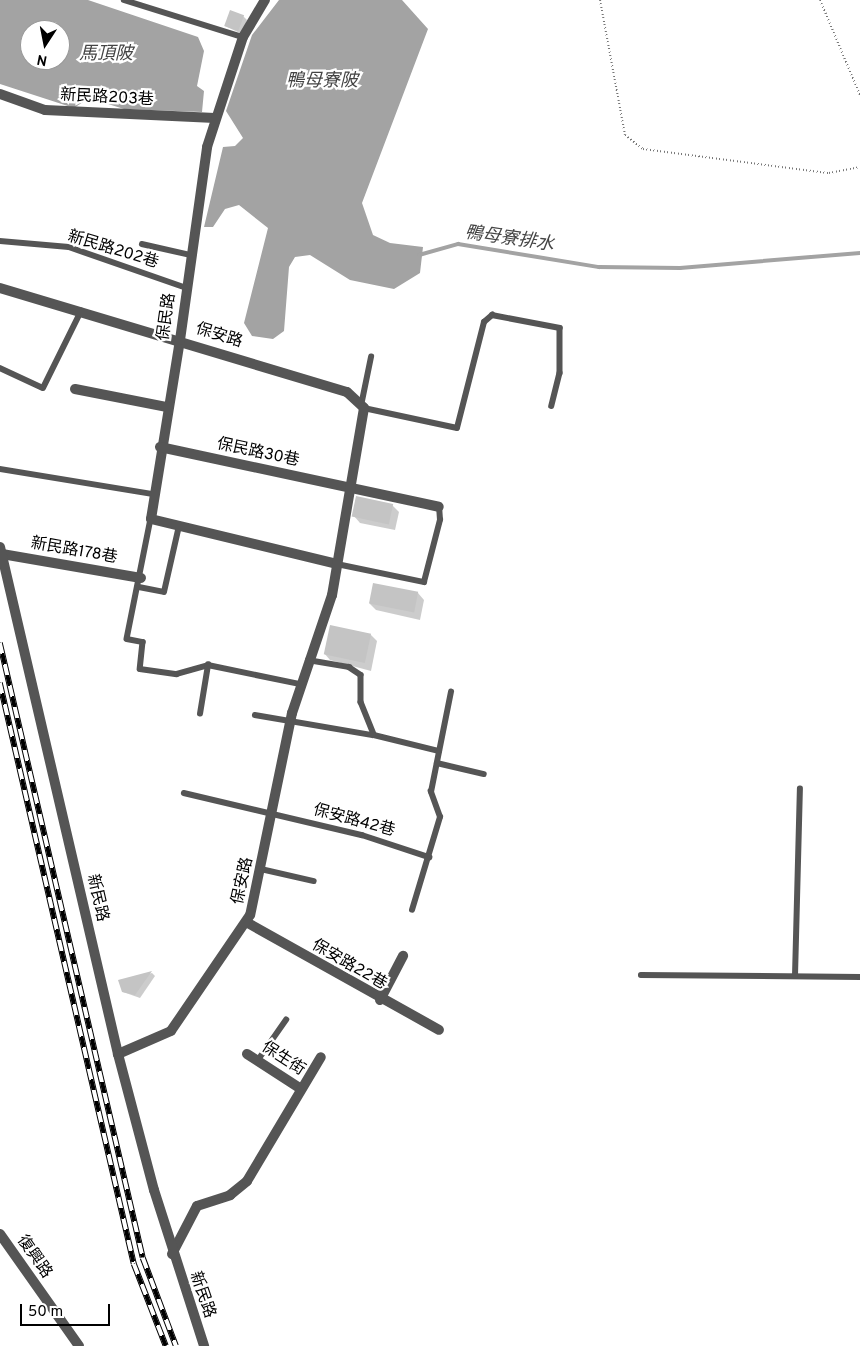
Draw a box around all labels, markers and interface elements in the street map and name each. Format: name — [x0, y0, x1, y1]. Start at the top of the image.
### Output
north arrow — [20, 20, 70, 70]
water label: 馬頂陂 — [79, 44, 133, 66]
text: N — [36, 50, 49, 69]
water label: 鴨母寮陂 — [286, 71, 358, 93]
street label: 新民路203巷 — [60, 86, 154, 110]
water label: 鴨母寮排水 — [463, 223, 555, 257]
street label: 新民路202巷 — [65, 227, 161, 273]
street label: 保民路 — [154, 292, 180, 342]
street label: 保安路 — [193, 320, 245, 352]
street label: 保民路30巷 — [215, 435, 301, 471]
street label: 新民路178巷 — [29, 534, 119, 568]
street label: 保安路42巷 — [311, 801, 397, 841]
street label: 保安路 — [229, 856, 257, 906]
street label: 新民路 — [82, 872, 112, 924]
street label: 保安路22巷 — [308, 936, 390, 994]
street label: 保生街 — [258, 1038, 308, 1080]
street label: 復興路 — [12, 1232, 56, 1282]
street label: 新民路 — [185, 1269, 219, 1321]
scale bar — [22, 1294, 112, 1326]
text: 50 m — [28, 1303, 63, 1322]

